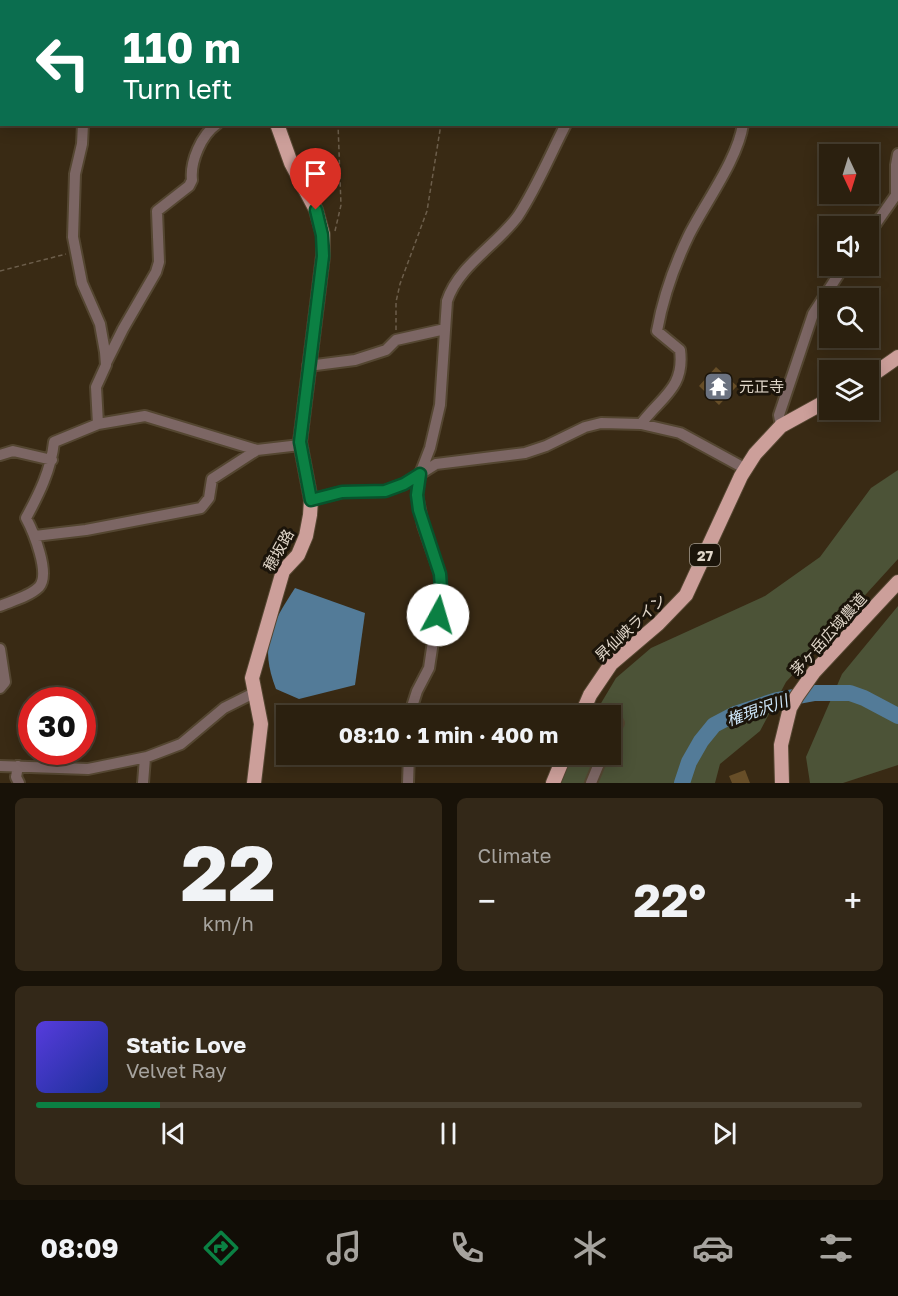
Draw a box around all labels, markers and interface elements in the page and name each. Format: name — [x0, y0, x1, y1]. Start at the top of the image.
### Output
text: 110 m — [123, 22, 241, 72]
icon: left — [24, 24, 102, 102]
text: Turn left — [123, 73, 232, 105]
north arrow — [819, 144, 879, 204]
map controls — [819, 144, 879, 420]
pin — [290, 148, 341, 210]
icon: arrive — [299, 157, 332, 190]
button: sound — [819, 216, 879, 276]
button: search — [819, 288, 879, 348]
button: layers — [819, 360, 879, 420]
temple icon: 元正寺 — [702, 370, 734, 402]
place label: 元正寺 — [739, 377, 784, 395]
street label: 穂坂路 — [259, 526, 297, 574]
road number: 27 — [690, 544, 720, 566]
position arrow — [406, 583, 470, 647]
street label: 茅ヶ岳広域農道 — [786, 589, 870, 679]
street label: 昇仙峡ライン — [591, 590, 669, 664]
speed limit sign: 30 — [18, 687, 96, 765]
water label: 権現沢川 — [723, 689, 792, 730]
text: 08:10 · 1 min · 400 m — [339, 721, 558, 748]
text: 22 — [181, 825, 276, 918]
text: Climate — [478, 843, 551, 867]
text: 22° — [634, 873, 706, 927]
text: − — [478, 881, 496, 920]
text: + — [844, 881, 862, 920]
text: km/h — [203, 911, 254, 935]
text: Static Love — [126, 1031, 246, 1058]
text: Velvet Ray — [126, 1058, 227, 1082]
icon: previous — [157, 1117, 190, 1150]
icon: pause — [432, 1117, 465, 1150]
icon: next — [708, 1117, 741, 1150]
icon: directions — [200, 1227, 242, 1269]
icon: music — [323, 1227, 365, 1269]
icon: phone — [446, 1227, 488, 1269]
icon: climate — [569, 1227, 611, 1269]
icon: car — [692, 1227, 734, 1269]
icon: filters — [815, 1227, 857, 1269]
text: 08:09 — [41, 1232, 119, 1264]

